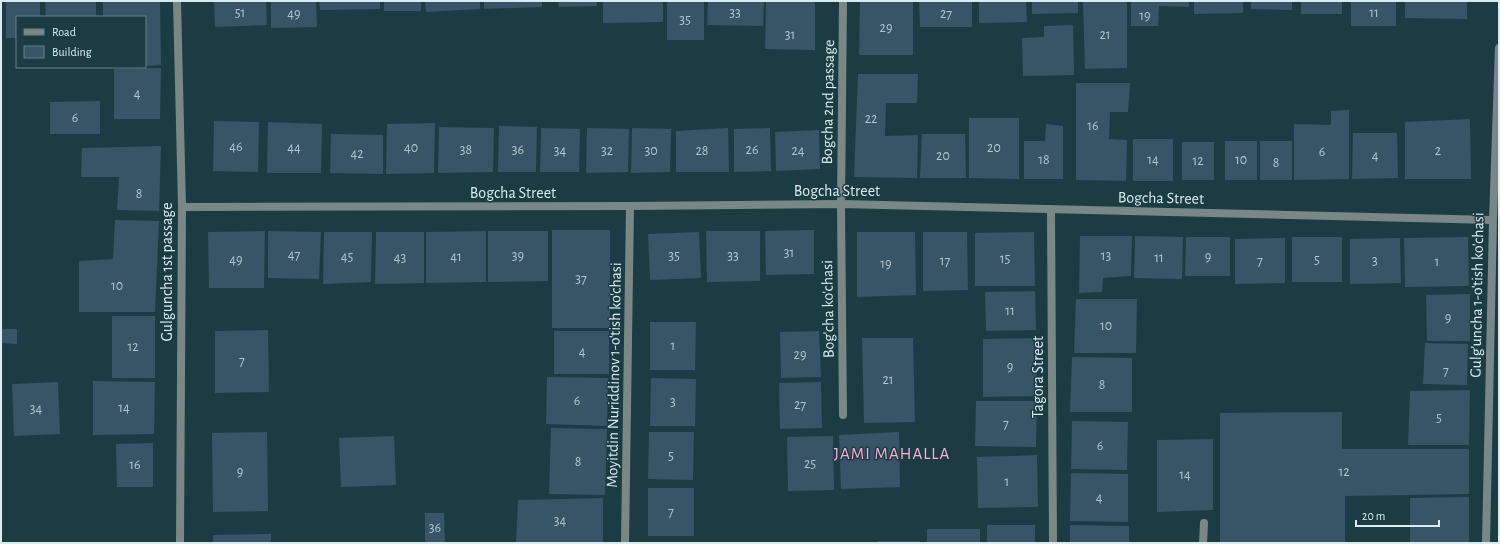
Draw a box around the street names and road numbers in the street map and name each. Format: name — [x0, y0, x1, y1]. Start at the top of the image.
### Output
street label: Bogcha 2nd passage — [819, 39, 837, 165]
street label: Bogcha Street — [794, 183, 880, 199]
street label: Bogcha Street — [470, 185, 556, 201]
street label: Bogcha Street — [1118, 189, 1204, 207]
street label: Gulguncha 1st passage — [159, 202, 175, 342]
street label: Gulg'uncha 1-o'tish ko'chasi — [1468, 212, 1486, 378]
street label: Bog'cha ko'chasi — [819, 260, 837, 358]
street label: Moyitdin Nuriddinov 1-o'tish ko'chasi — [604, 262, 625, 488]
street label: Tagora Street — [1030, 336, 1046, 418]

